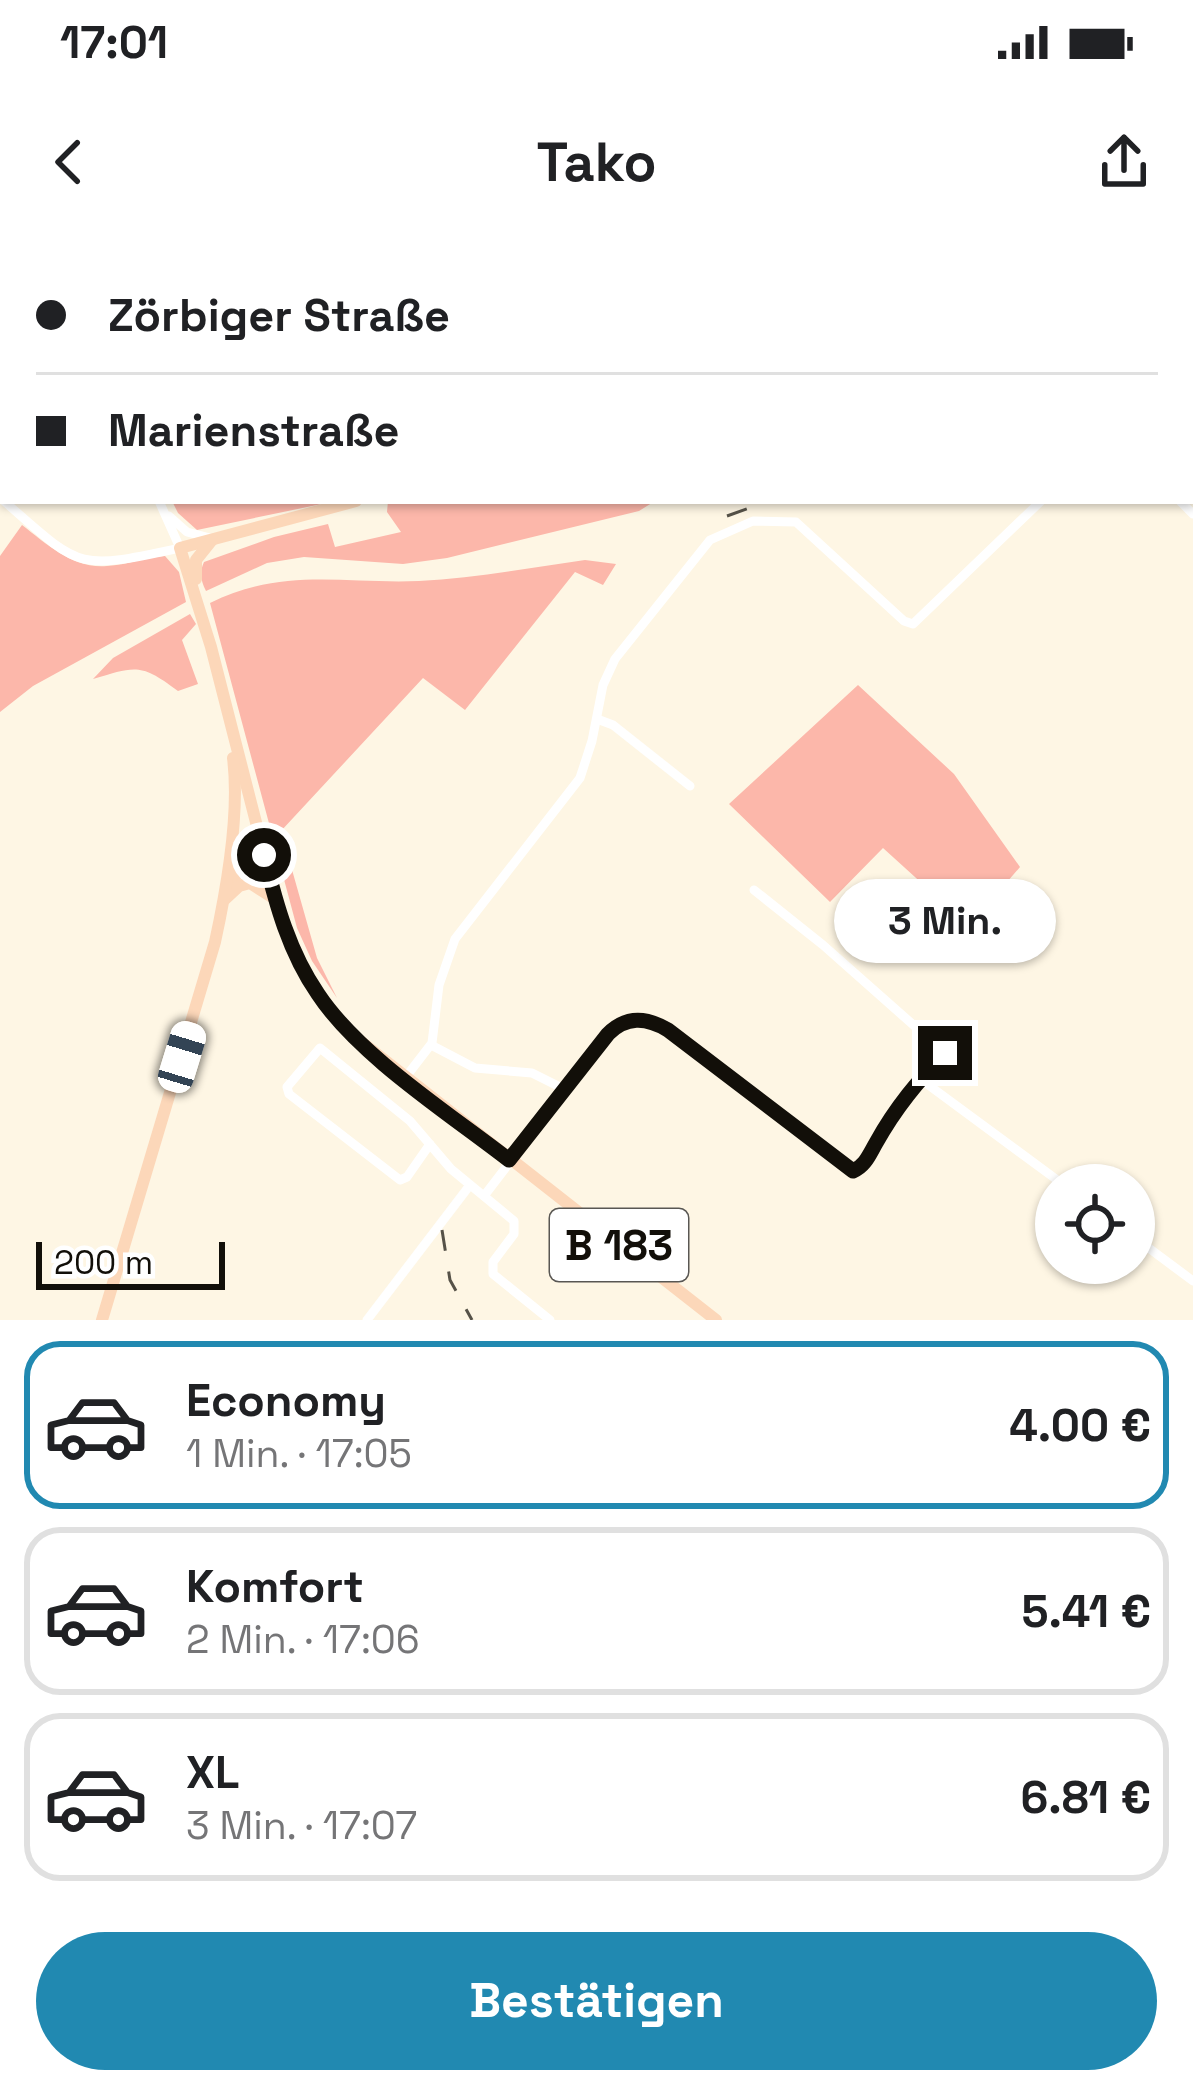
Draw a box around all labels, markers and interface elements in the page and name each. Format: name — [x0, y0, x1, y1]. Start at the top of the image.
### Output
text: 17:01 — [60, 14, 168, 71]
text: Tako — [536, 128, 657, 197]
icon: back — [36, 129, 102, 195]
icon: share — [1091, 129, 1157, 195]
text: Zörbiger Straße — [108, 287, 450, 344]
text: Marienstraße — [108, 402, 399, 459]
route start — [237, 828, 291, 882]
callout: 3 Min. — [834, 879, 1056, 963]
text: 3 Min. — [888, 896, 1002, 945]
car — [154, 1017, 210, 1097]
route end — [918, 1026, 972, 1080]
map controls — [1035, 1164, 1155, 1284]
button: locate — [1035, 1164, 1155, 1284]
road number: B 183 — [550, 1209, 688, 1281]
scale bar — [36, 1236, 225, 1289]
text: 200 m — [54, 1242, 153, 1284]
icon: car — [42, 1371, 150, 1479]
text: Economy — [186, 1372, 386, 1429]
text: 4.00 € — [1009, 1397, 1151, 1454]
text: 1 Min. · 17:05 — [186, 1429, 412, 1478]
icon: car — [42, 1557, 150, 1665]
text: Komfort — [186, 1558, 364, 1615]
text: 5.41 € — [1021, 1583, 1151, 1640]
text: 2 Min. · 17:06 — [186, 1615, 420, 1664]
icon: car — [42, 1743, 150, 1851]
text: XL — [186, 1744, 239, 1801]
text: 6.81 € — [1021, 1769, 1151, 1826]
text: 3 Min. · 17:07 — [186, 1801, 417, 1850]
button: Bestätigen — [36, 1932, 1157, 2070]

